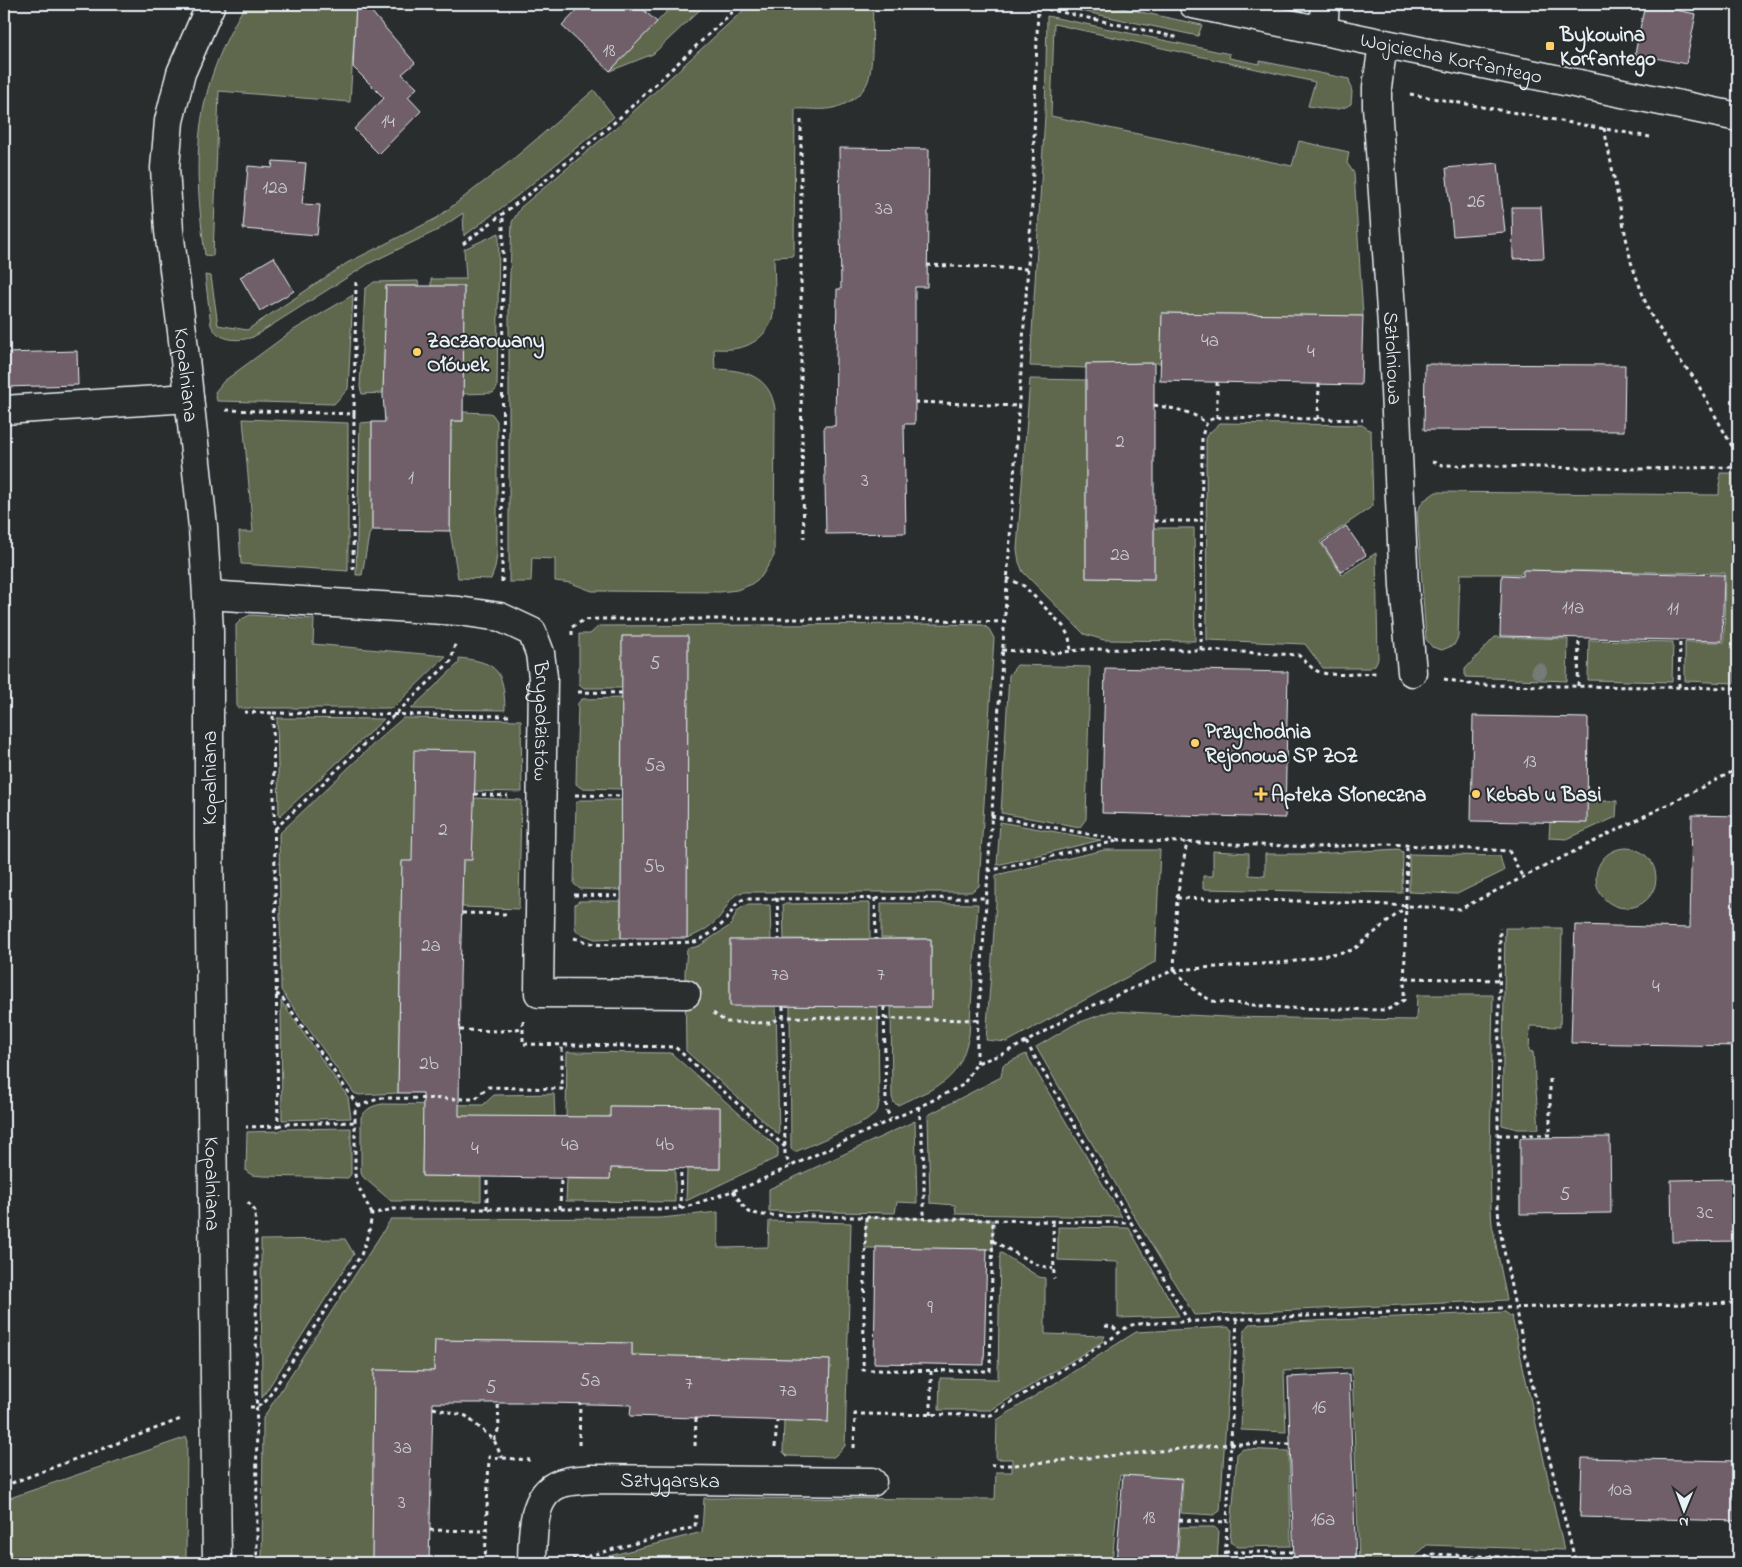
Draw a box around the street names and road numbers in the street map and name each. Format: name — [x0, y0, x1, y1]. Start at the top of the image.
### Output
street label: Wojciecha Korfantego — [1357, 26, 1545, 93]
street label: Sztolniowa — [1374, 311, 1409, 405]
street label: Kopalniana — [165, 326, 205, 424]
street label: Brygadzistów — [524, 659, 556, 781]
street label: Kopalniana — [196, 731, 226, 825]
street label: Kopalniana — [195, 1136, 226, 1231]
street label: Sztygarska — [620, 1466, 720, 1499]

